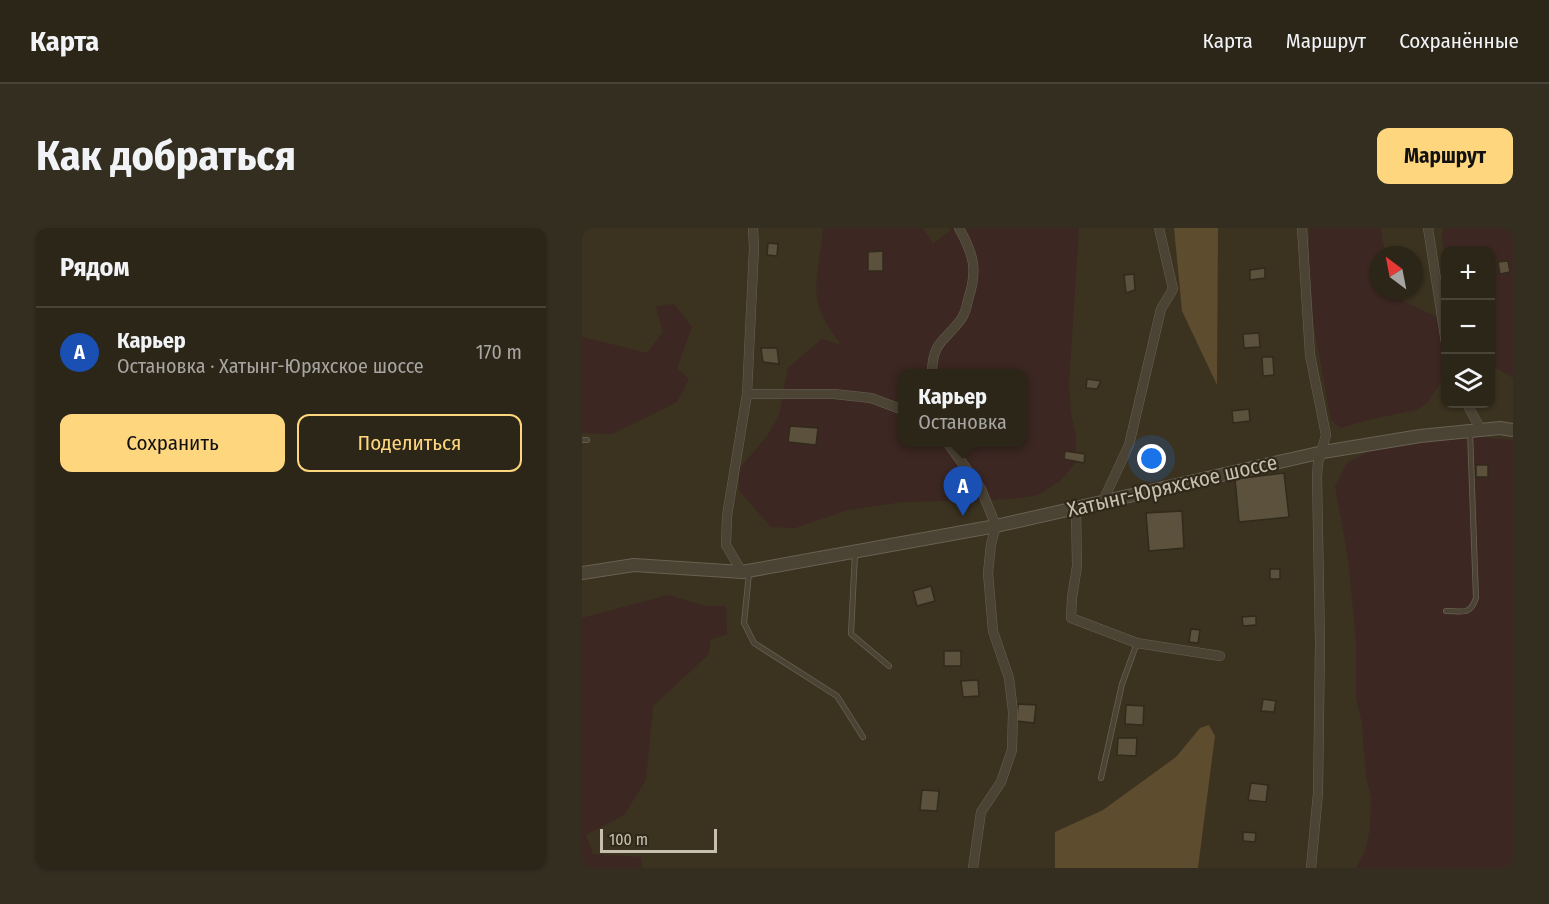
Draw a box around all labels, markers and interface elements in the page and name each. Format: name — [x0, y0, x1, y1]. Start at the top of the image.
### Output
text: Карта — [30, 25, 99, 58]
text: Карта — [1203, 28, 1253, 54]
text: Маршрут — [1286, 28, 1366, 54]
text: Сохранённые — [1399, 28, 1519, 54]
button: Маршрут — [1377, 128, 1513, 184]
text: Как добраться — [36, 131, 296, 181]
north arrow — [1369, 246, 1423, 300]
map controls — [1441, 246, 1495, 408]
button: + — [1441, 246, 1495, 300]
text: Рядом — [60, 252, 129, 283]
button: − — [1441, 300, 1495, 354]
text: Карьер — [117, 327, 186, 354]
text: A — [74, 340, 85, 364]
text: 170 m — [476, 340, 522, 364]
text: Остановка · Хатынг-Юряхское шоссе — [117, 354, 424, 378]
button: layers — [1441, 354, 1495, 408]
popup — [898, 369, 1027, 447]
text: Карьер — [918, 383, 987, 410]
text: Остановка — [918, 410, 1007, 434]
button: Сохранить — [60, 414, 285, 472]
button: Поделиться — [297, 414, 522, 472]
your location — [1137, 444, 1166, 473]
street label: Хатынг-Юряхское шоссе — [1064, 449, 1280, 523]
pin: A — [944, 466, 982, 516]
scale bar — [600, 826, 717, 854]
text: 100 m — [609, 830, 648, 849]

